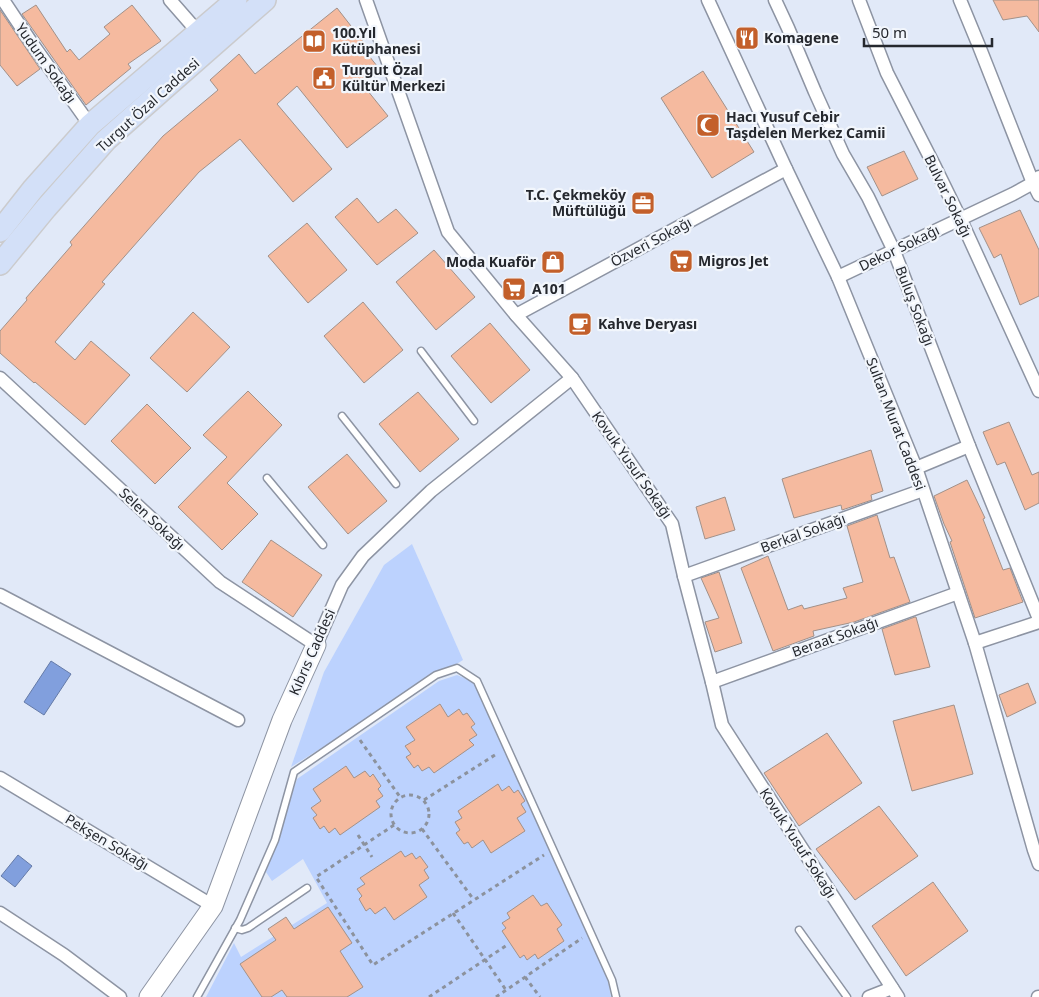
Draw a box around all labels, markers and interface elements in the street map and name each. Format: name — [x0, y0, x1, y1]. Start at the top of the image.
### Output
scale bar — [864, 15, 992, 47]
street label: Yudum Sokağı — [12, 19, 81, 107]
text: 50 m — [872, 22, 907, 42]
place label: 100.Yıl Kütüphanesi — [332, 23, 421, 58]
restaurant icon: Komagene — [734, 25, 760, 51]
library icon: 100.Yıl Kütüphanesi — [301, 28, 327, 54]
place label: Komagene — [764, 28, 839, 47]
street label: Turgut Özal Caddesi — [92, 53, 203, 156]
place label: Turgut Özal Kültür Merkezi — [342, 60, 445, 95]
public building icon: Turgut Özal Kültür Merkezi — [311, 65, 337, 91]
place label: Hacı Yusuf Cebir Taşdelen Merkez Camii — [726, 107, 886, 142]
mosque icon: Hacı Yusuf Cebir Taşdelen Merkez Camii — [695, 112, 721, 138]
street label: Bulvar Sokağı — [920, 151, 977, 240]
place label: T.C. Çekmeköy Müftülüğü — [526, 185, 626, 220]
office icon: T.C. Çekmeköy Müftülüğü — [630, 190, 656, 216]
street label: Özveri Sokağı — [607, 212, 695, 271]
street label: Dekor Sokağı — [855, 220, 942, 275]
supermarket icon: Migros Jet — [668, 248, 694, 274]
shop icon: Moda Kuaför — [540, 249, 566, 275]
place label: Migros Jet — [698, 251, 769, 270]
place label: Moda Kuaför — [446, 252, 537, 271]
street label: Buluş Sokağı — [892, 263, 939, 348]
supermarket icon: A101 — [501, 276, 527, 302]
place label: A101 — [532, 279, 566, 298]
cafe icon: Kahve Deryası — [567, 311, 593, 337]
place label: Kahve Deryası — [598, 314, 697, 333]
street label: Sultan Murat Caddesi — [862, 355, 931, 493]
street label: Kovuk Yusuf Sokağı — [588, 407, 677, 522]
street label: Selen Sokağı — [115, 483, 189, 554]
street label: Berkal Sokağı — [758, 508, 848, 557]
street label: Kıbrıs Caddesi — [284, 606, 339, 698]
street label: Beraat Sokağı — [789, 612, 881, 661]
street label: Kovuk Yusuf Sokağı — [756, 784, 841, 901]
street label: Pekşen Sokağı — [62, 809, 153, 874]

